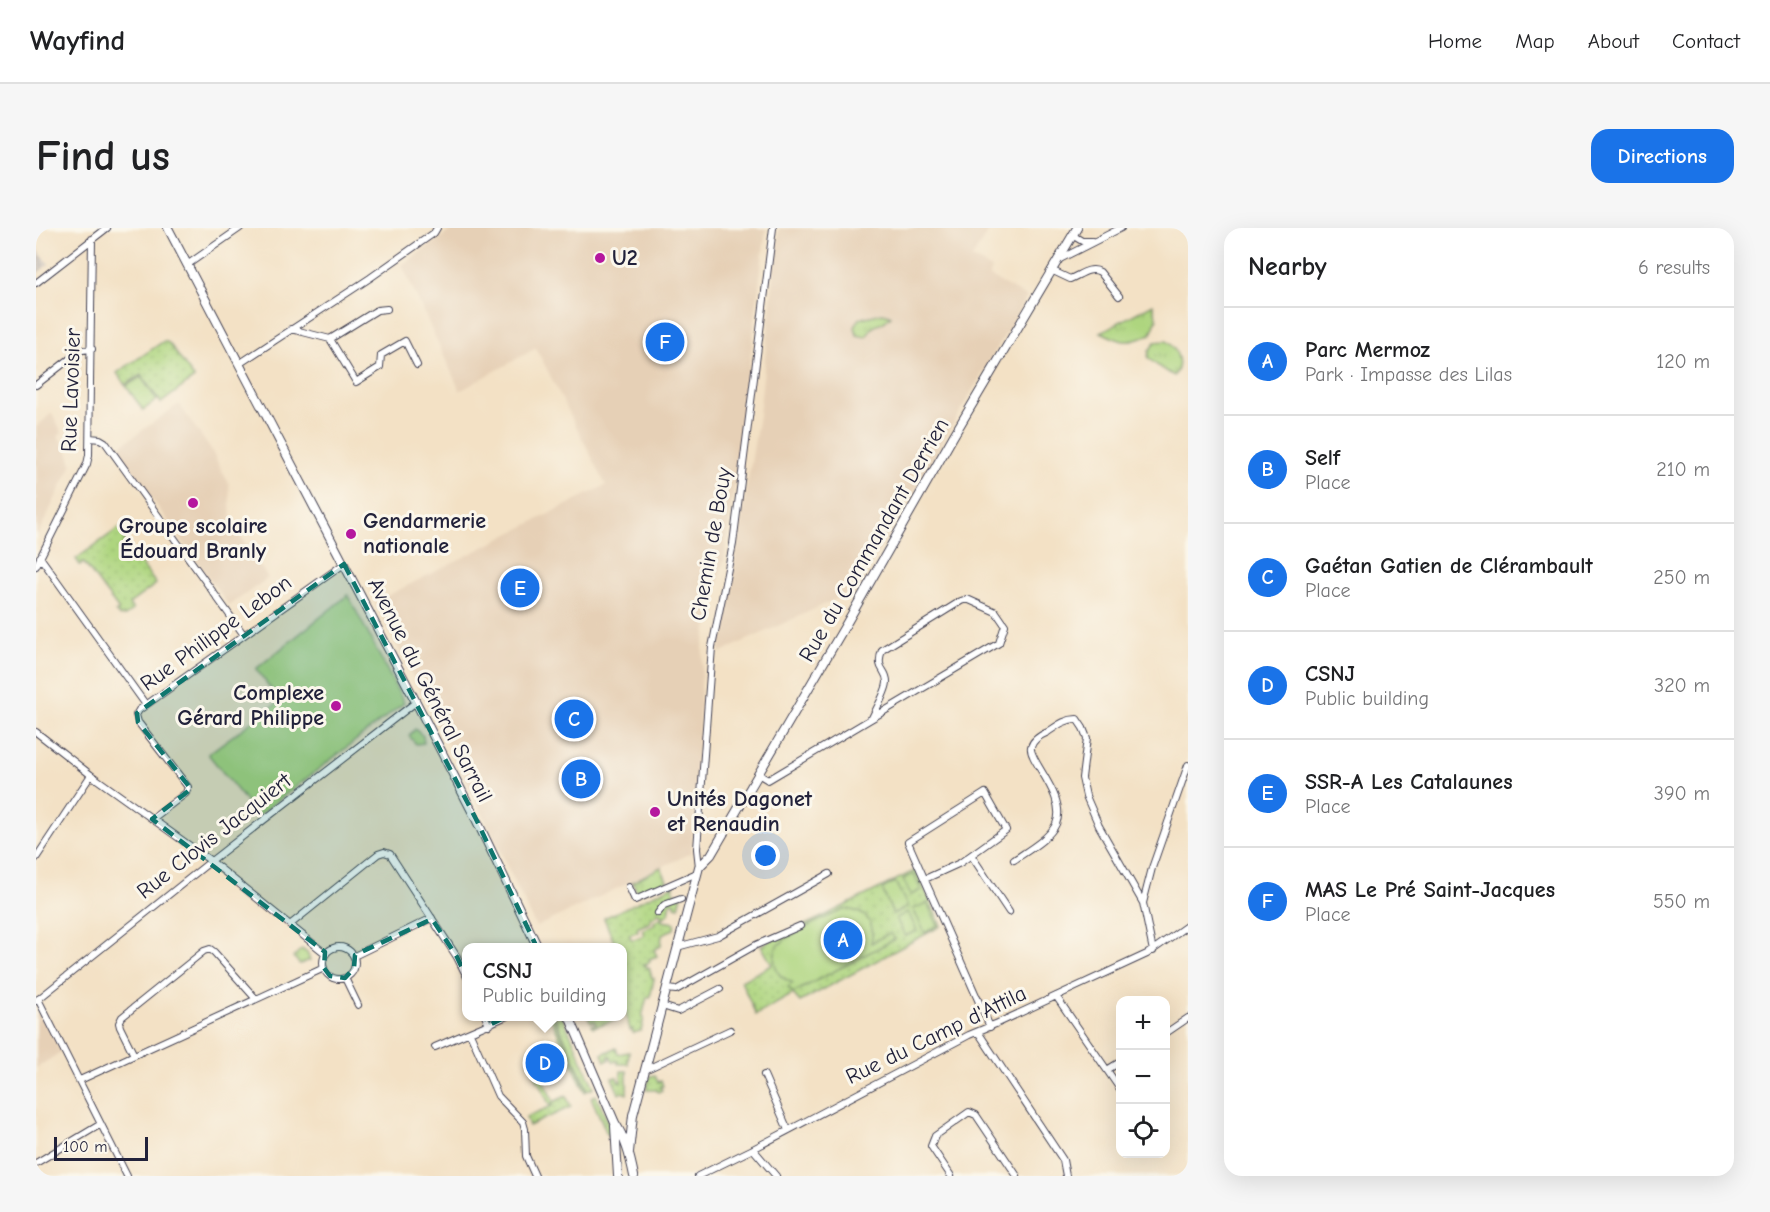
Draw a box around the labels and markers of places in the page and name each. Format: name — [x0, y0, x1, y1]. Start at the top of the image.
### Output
place label: U2 — [612, 245, 638, 271]
marker: U2 — [593, 251, 607, 265]
pin: F — [646, 320, 684, 364]
marker: Groupe scolaire Édouard Branly — [186, 496, 200, 510]
place label: Gendarmerie nationale — [363, 508, 486, 559]
place label: Groupe scolaire Édouard Branly — [119, 513, 268, 564]
marker: Gendarmerie nationale — [344, 527, 358, 541]
pin: E — [500, 566, 540, 610]
place label: Complexe Gérard Philippe — [177, 680, 324, 731]
pin: C — [554, 696, 594, 742]
marker: Complexe Gérard Philippe — [329, 699, 343, 713]
pin: B — [562, 756, 600, 802]
place label: Unités Dagonet et Renaudin — [667, 786, 813, 837]
marker: Unités Dagonet et Renaudin — [648, 805, 662, 819]
pin: A — [824, 918, 862, 962]
pin: D — [526, 1040, 564, 1086]

